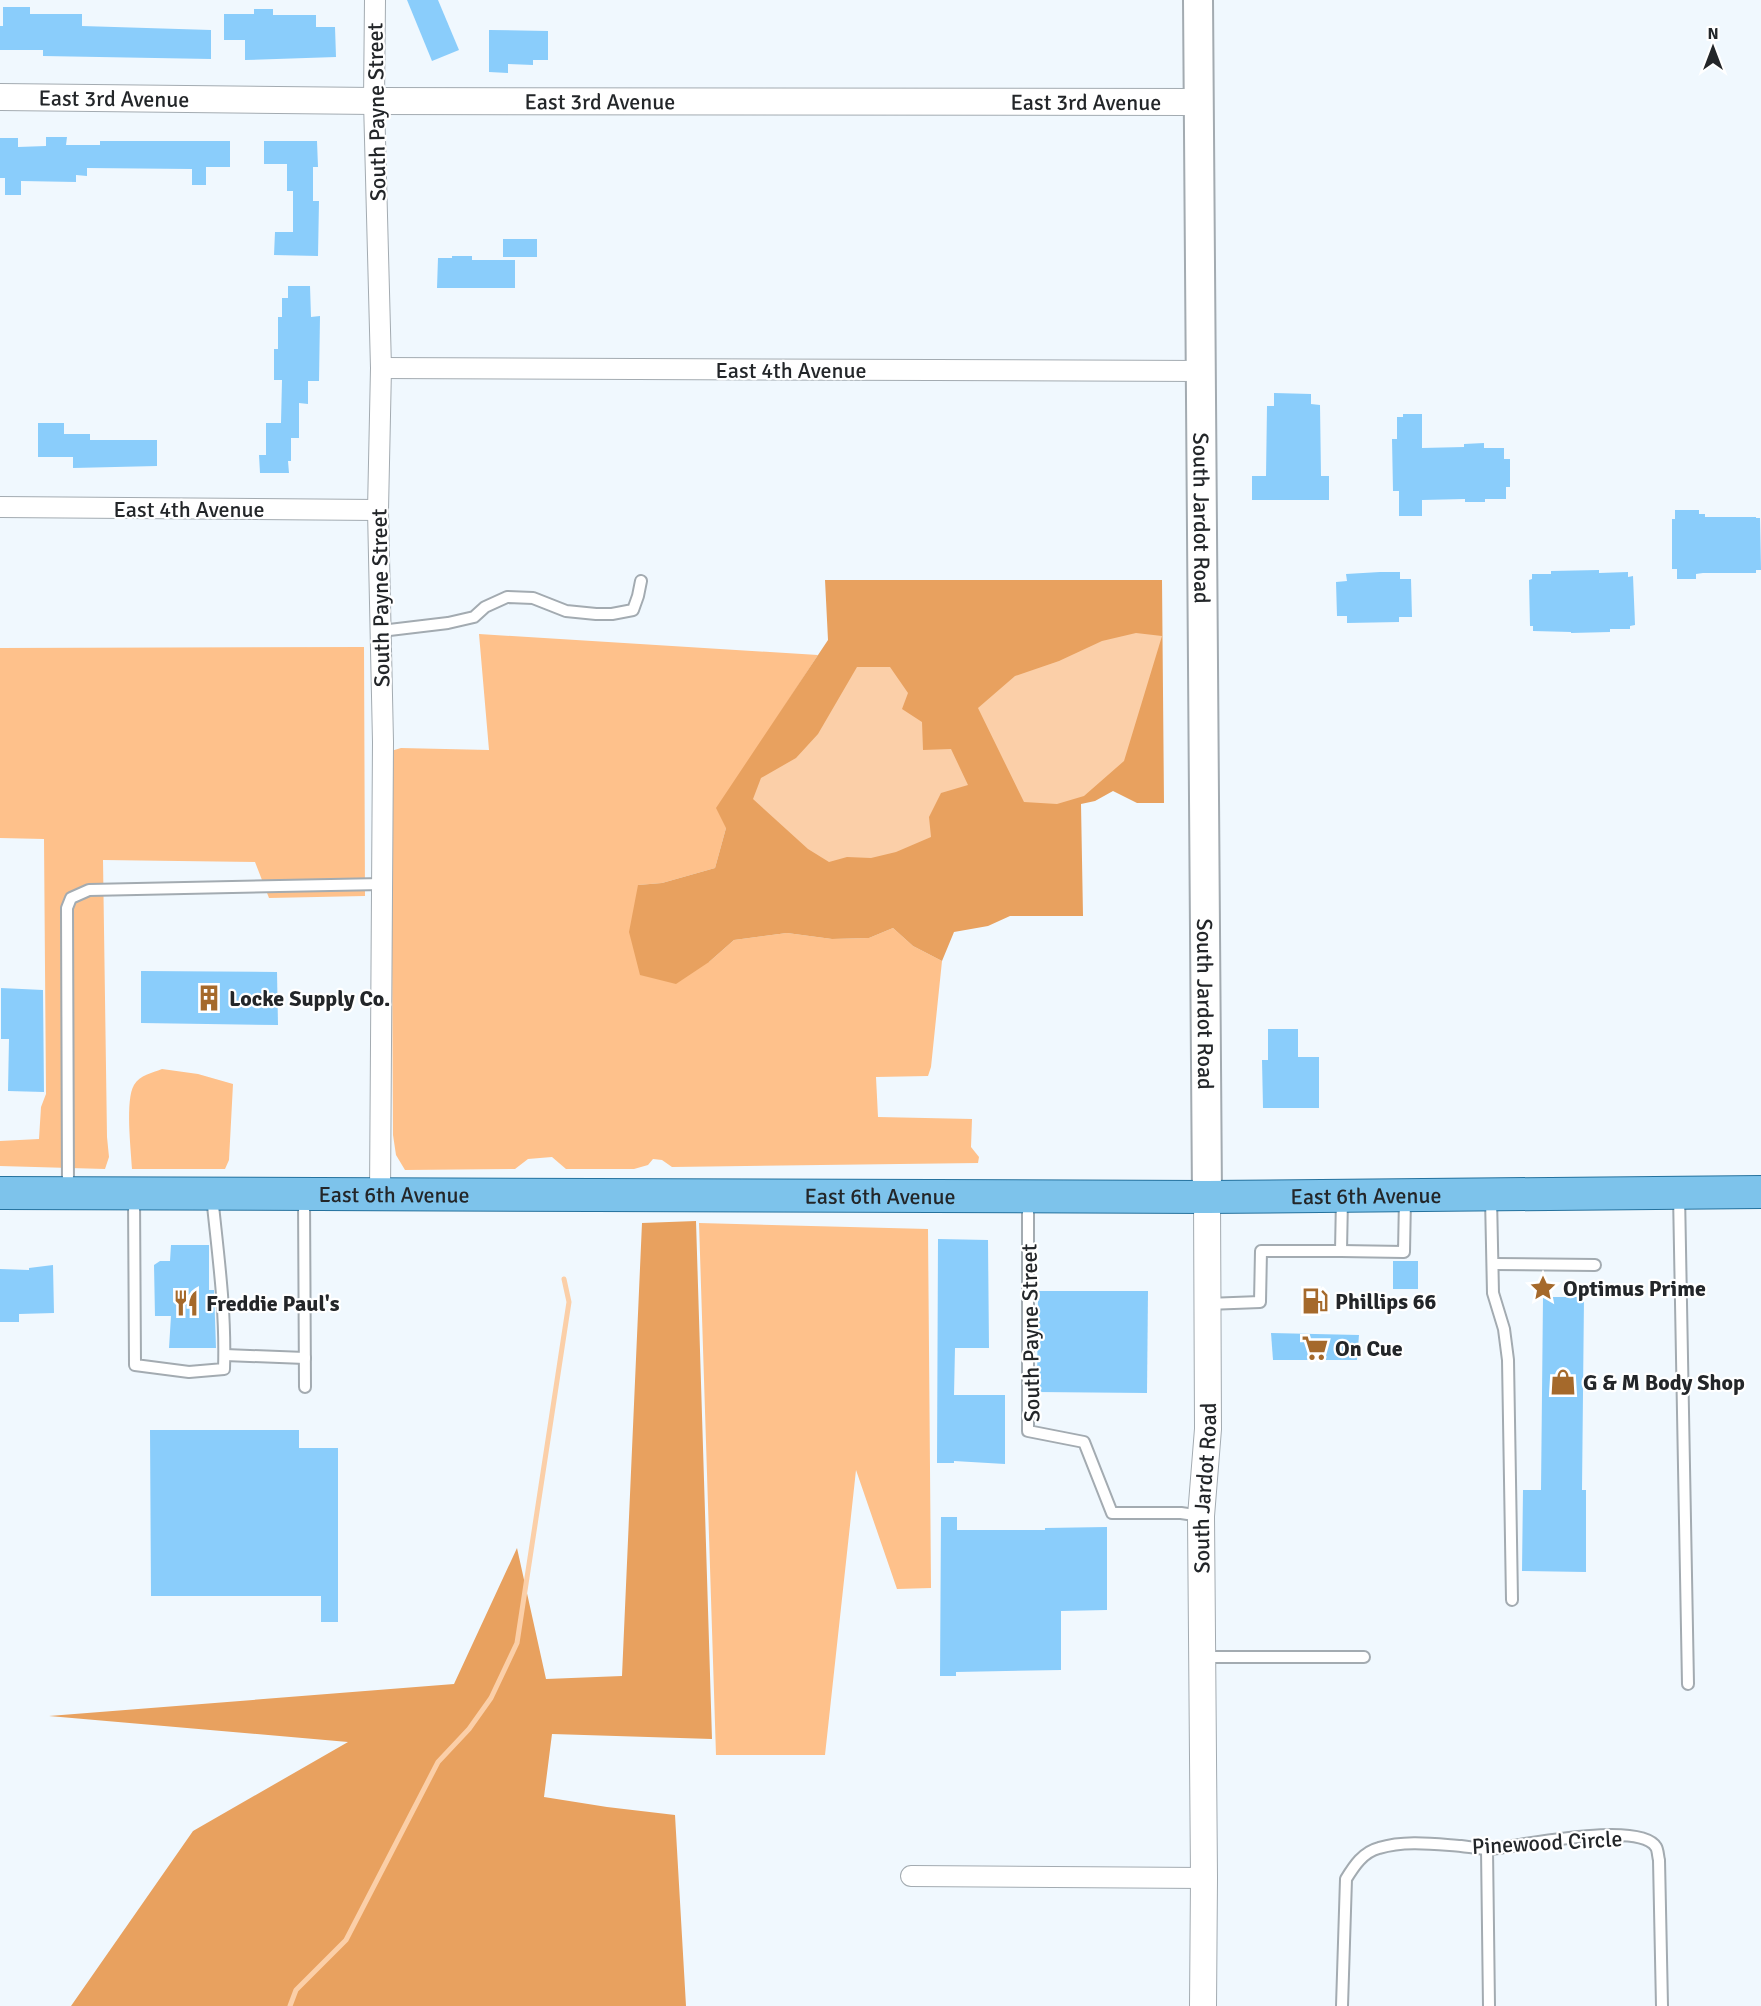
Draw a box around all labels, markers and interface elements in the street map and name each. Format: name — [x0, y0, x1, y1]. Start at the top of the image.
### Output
north arrow — [1683, 18, 1743, 78]
street label: South Payne Street — [361, 22, 392, 201]
text: N — [1707, 24, 1719, 44]
street label: East 3rd Avenue — [38, 84, 190, 113]
street label: East 3rd Avenue — [525, 88, 675, 115]
street label: East 3rd Avenue — [1011, 89, 1161, 116]
street label: East 4th Avenue — [716, 357, 866, 384]
street label: South Jardot Road — [1187, 432, 1216, 604]
street label: East 4th Avenue — [114, 496, 264, 523]
street label: South Payne Street — [365, 508, 396, 687]
street label: South Jardot Road — [1191, 918, 1219, 1090]
building icon: Locke Supply Co. — [194, 983, 224, 1013]
place label: Locke Supply Co. — [229, 985, 390, 1012]
street label: East 6th Avenue — [318, 1181, 469, 1209]
street label: East 6th Avenue — [1290, 1182, 1442, 1210]
street label: East 6th Avenue — [804, 1183, 955, 1210]
street label: South Payne Street — [1015, 1243, 1046, 1422]
place icon: Optimus Prime — [1528, 1273, 1558, 1303]
place label: Optimus Prime — [1563, 1275, 1706, 1302]
fuel station icon: Phillips 66 — [1300, 1286, 1330, 1316]
restaurant icon: Freddie Paul's — [171, 1288, 201, 1318]
place label: Phillips 66 — [1335, 1288, 1437, 1315]
place label: Freddie Paul's — [206, 1290, 340, 1317]
supermarket icon: On Cue — [1300, 1333, 1330, 1363]
place label: On Cue — [1335, 1335, 1403, 1362]
shop icon: G & M Body Shop — [1548, 1367, 1578, 1397]
place label: G & M Body Shop — [1583, 1369, 1745, 1396]
street label: South Jardot Road — [1188, 1403, 1222, 1574]
street label: Pinewood Circle — [1471, 1825, 1623, 1860]

